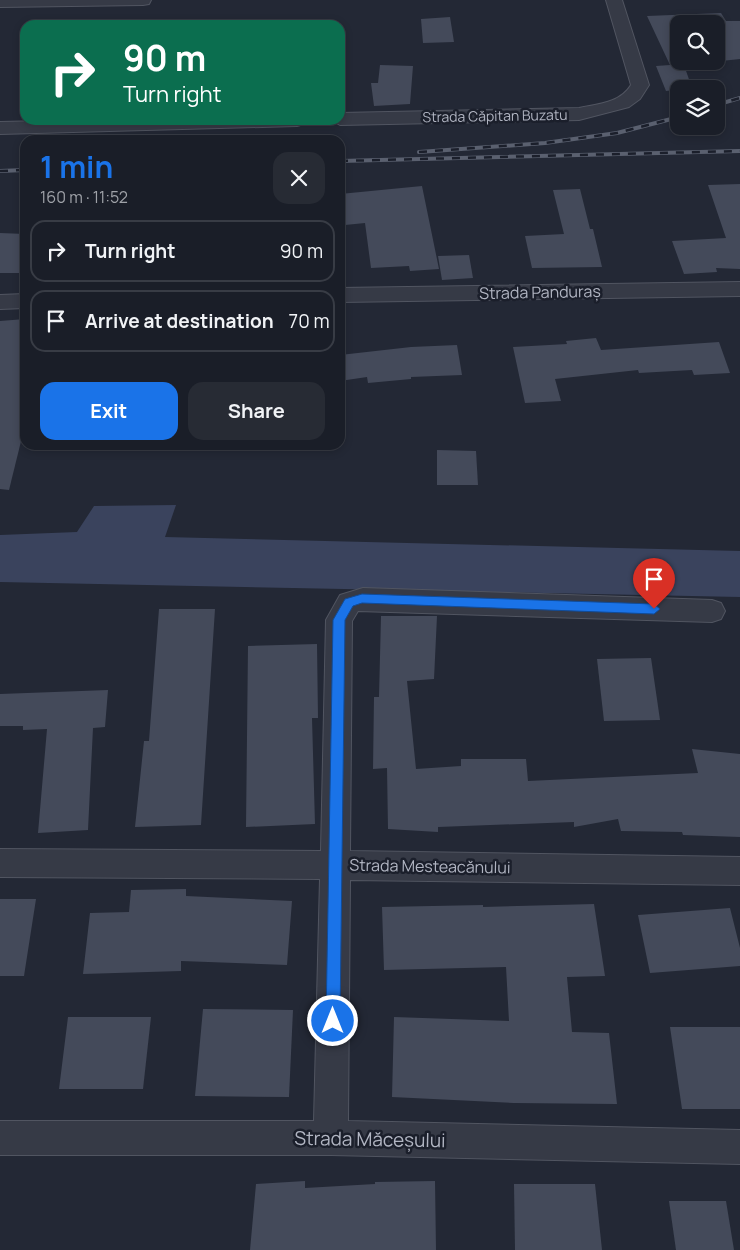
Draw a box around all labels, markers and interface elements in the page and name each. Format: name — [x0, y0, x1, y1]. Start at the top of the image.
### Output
map controls — [670, 15, 725, 135]
button: search — [670, 15, 725, 70]
text: 90 m — [123, 34, 206, 82]
icon: right — [40, 40, 105, 105]
text: Turn right — [123, 79, 221, 109]
button: layers — [670, 80, 725, 135]
street label: Strada Căpitan Buzatu — [422, 105, 568, 126]
text: 1 min — [40, 146, 113, 187]
button: close — [273, 152, 325, 204]
text: 160 m · 11:52 — [40, 186, 128, 208]
icon: right — [42, 237, 70, 265]
text: Turn right — [85, 238, 175, 264]
text: 90 m — [280, 238, 323, 264]
street label: Strada Panduraș — [479, 280, 601, 304]
icon: arrive — [42, 307, 70, 335]
text: Arrive at destination — [85, 308, 274, 334]
text: 70 m — [289, 308, 330, 334]
button: Exit — [40, 382, 178, 440]
button: Share — [188, 382, 325, 440]
pin — [633, 558, 675, 609]
icon: arrive — [640, 565, 668, 593]
street label: Strada Mesteacănului — [349, 854, 511, 878]
position arrow — [306, 994, 358, 1046]
street label: Strada Măceșului — [294, 1125, 446, 1153]

